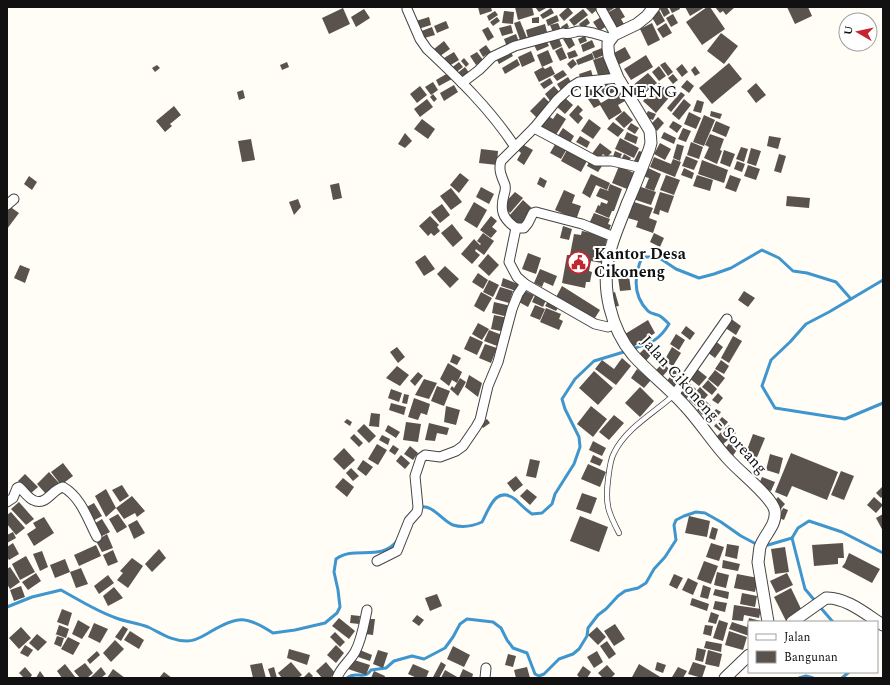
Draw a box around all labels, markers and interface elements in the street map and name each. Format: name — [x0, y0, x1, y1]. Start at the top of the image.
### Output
north arrow — [838, 12, 878, 52]
text: U — [840, 25, 858, 36]
district label: CIKONENG — [570, 78, 678, 105]
place label: Kantor Desa Cikoneng — [594, 242, 687, 284]
public building icon: Kantor Desa Cikoneng — [566, 250, 592, 276]
street label: Jalan Cikoneng - Soreang — [635, 330, 773, 480]
legend — [748, 621, 878, 673]
text: Jalan — [784, 628, 811, 647]
text: Bangunan — [784, 648, 838, 667]

